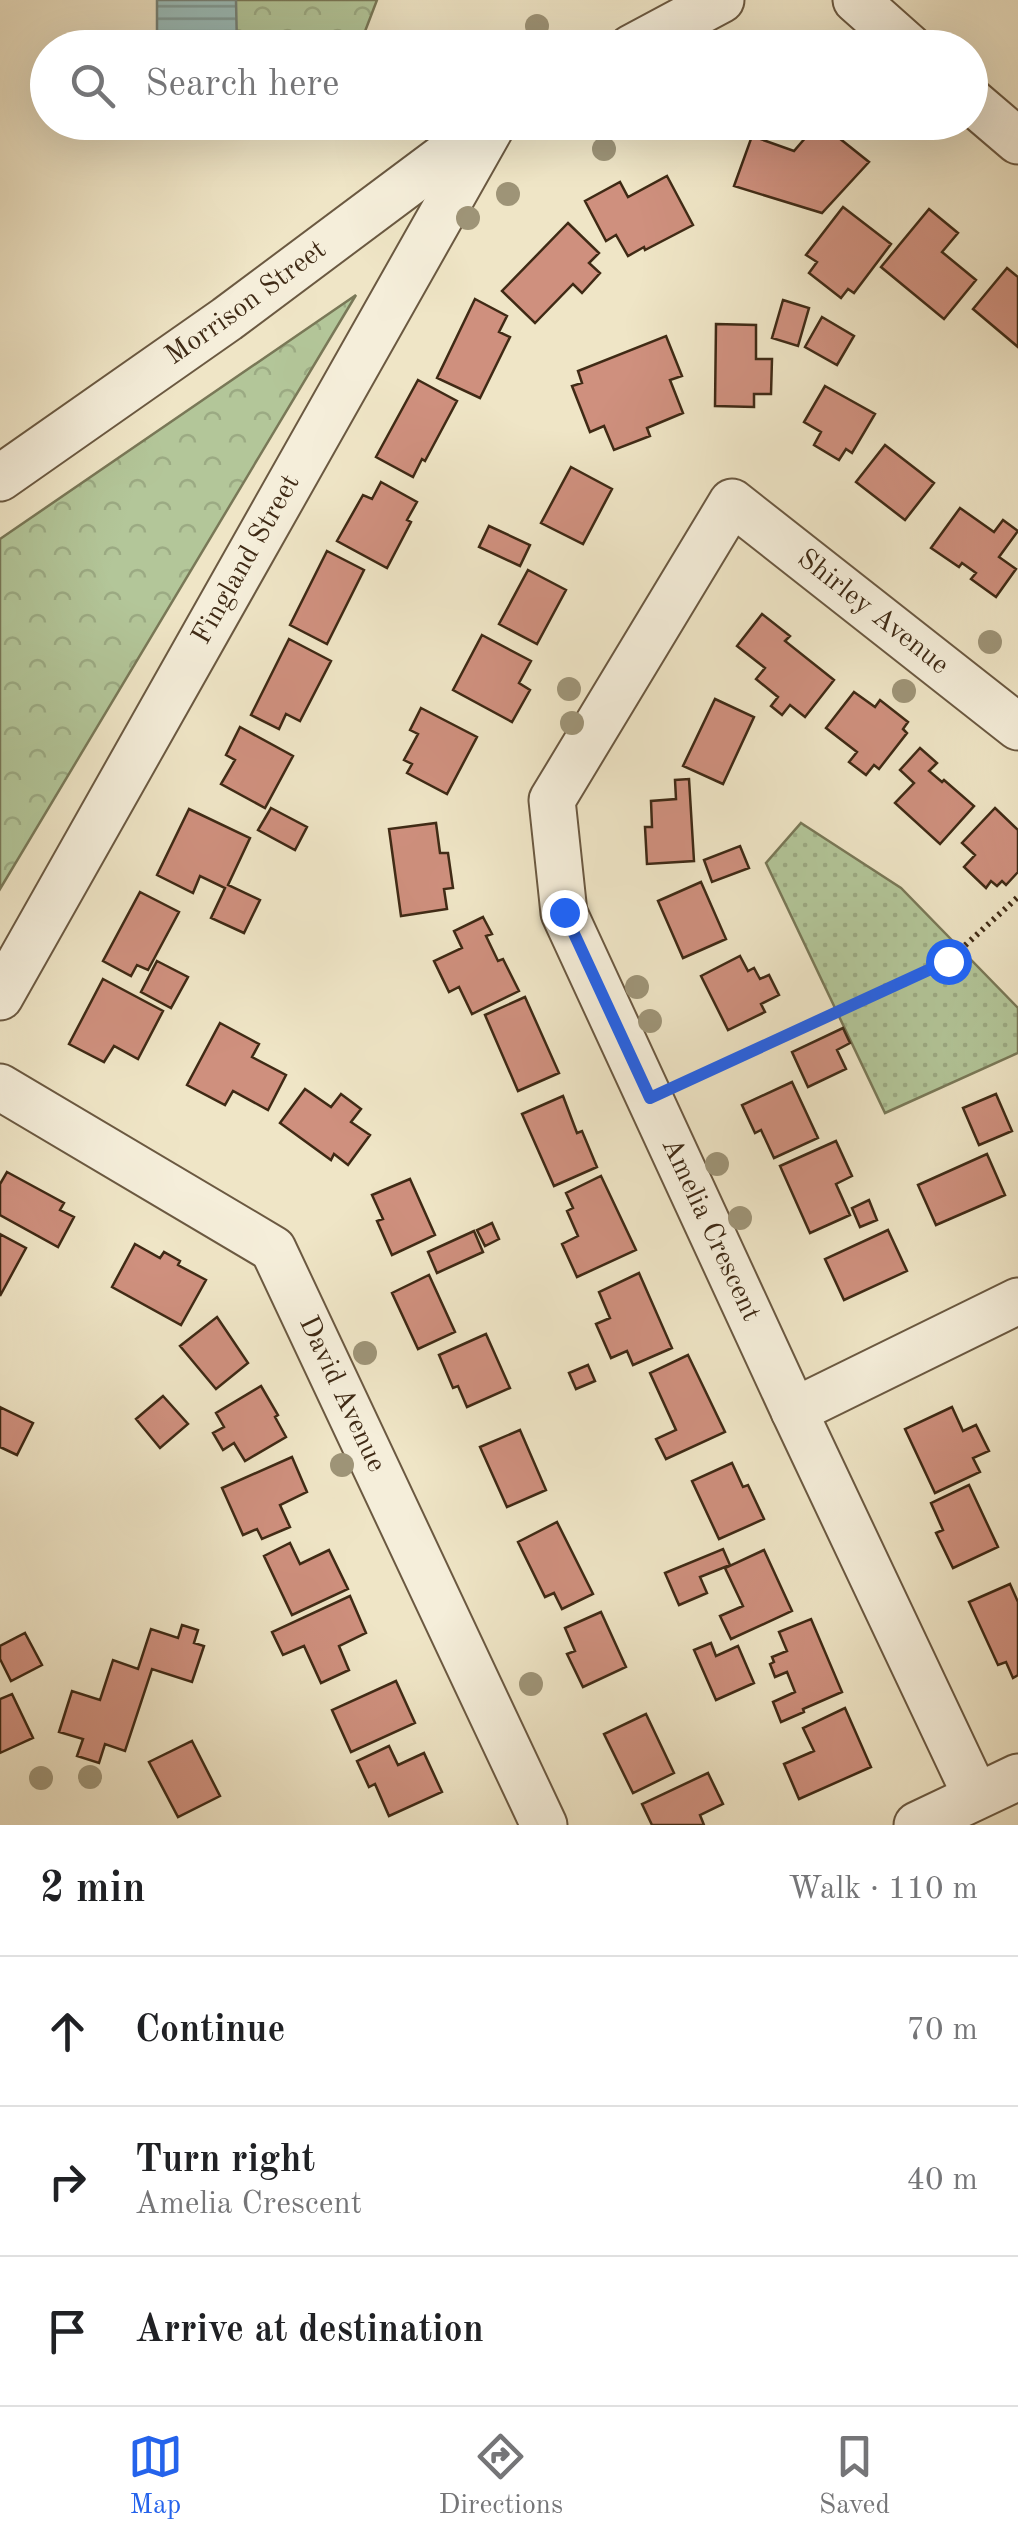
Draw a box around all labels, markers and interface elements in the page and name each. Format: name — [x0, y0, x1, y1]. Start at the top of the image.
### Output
search box — [30, 30, 988, 140]
icon: search — [65, 58, 120, 113]
text: Search here — [145, 66, 340, 104]
street label: Morrison Street — [161, 236, 332, 371]
street label: Fingland Street — [188, 470, 306, 649]
street label: Shirley Avenue — [792, 545, 953, 680]
route end — [542, 890, 588, 936]
route start — [926, 939, 972, 985]
street label: Amelia Crescent — [655, 1134, 765, 1326]
street label: David Avenue — [293, 1312, 390, 1477]
text: 2 min — [40, 1869, 146, 1911]
text: Walk · 110 m — [788, 1874, 978, 1906]
icon: ahead — [40, 2004, 95, 2059]
text: Continue — [135, 2012, 285, 2050]
text: 70 m — [907, 2015, 978, 2047]
text: Turn right — [135, 2142, 315, 2180]
icon: right — [40, 2154, 95, 2209]
text: 40 m — [907, 2165, 978, 2197]
text: Amelia Crescent — [135, 2189, 362, 2221]
icon: arrive — [40, 2304, 95, 2359]
text: Arrive at destination — [135, 2312, 484, 2350]
tab: Map — [128, 2429, 183, 2524]
tab: Directions — [439, 2429, 563, 2524]
tab: Saved — [819, 2429, 890, 2524]

